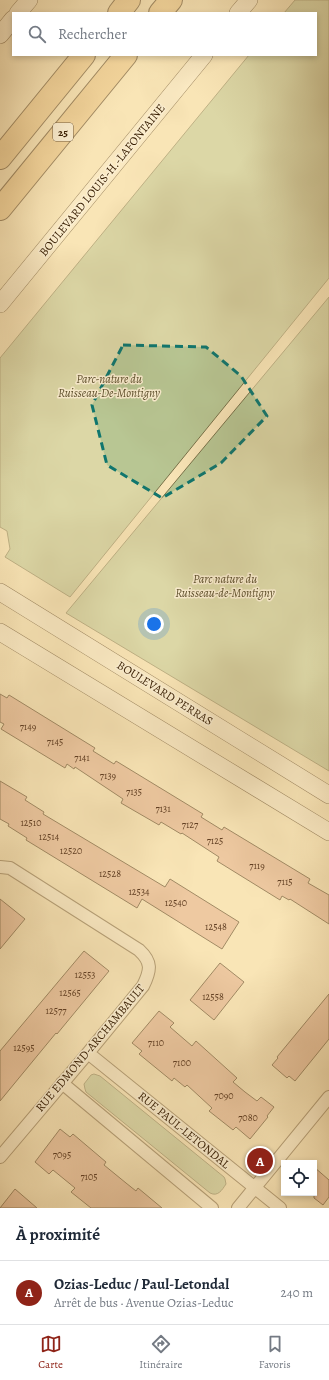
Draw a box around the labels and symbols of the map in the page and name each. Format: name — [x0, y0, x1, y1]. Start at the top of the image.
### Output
street label: BOULEVARD LOUIS-H.-LAFONTAINE — [35, 100, 169, 260]
road number: 25 — [53, 123, 73, 141]
park label: Parc-nature du Ruisseau-De-Montigny — [58, 371, 161, 401]
park label: Parc nature du Ruisseau-de-Montigny — [175, 571, 276, 601]
your location — [144, 614, 164, 634]
street label: BOULEVARD PERRAS — [114, 657, 216, 729]
house number: 7149 — [20, 720, 37, 733]
house number: 7145 — [47, 735, 63, 748]
house number: 7141 — [74, 751, 90, 764]
house number: 7139 — [100, 769, 117, 782]
house number: 7135 — [126, 785, 142, 798]
house number: 7131 — [155, 802, 171, 815]
house number: 12510 — [20, 816, 42, 829]
house number: 7127 — [182, 818, 199, 831]
house number: 12514 — [39, 830, 60, 843]
house number: 7125 — [207, 834, 223, 847]
house number: 12520 — [60, 844, 82, 857]
house number: 7119 — [249, 859, 265, 872]
house number: 12528 — [99, 867, 121, 880]
house number: 7115 — [277, 875, 293, 888]
house number: 12534 — [128, 885, 150, 898]
house number: 12540 — [165, 896, 187, 909]
house number: 12548 — [205, 920, 227, 933]
house number: 12553 — [75, 968, 95, 981]
street label: RUE EDMOND-ARCHAMBAULT — [32, 981, 148, 1115]
house number: 12565 — [59, 986, 81, 999]
house number: 12558 — [202, 990, 224, 1003]
house number: 12577 — [46, 1004, 67, 1017]
house number: 7110 — [148, 1036, 164, 1049]
house number: 12595 — [13, 1041, 35, 1054]
house number: 7100 — [173, 1056, 191, 1069]
street label: RUE PAUL-LETONDAL — [135, 1088, 234, 1173]
house number: 7090 — [214, 1089, 234, 1102]
house number: 7080 — [238, 1111, 258, 1124]
pin: A — [247, 1146, 273, 1176]
house number: 7095 — [53, 1148, 71, 1161]
house number: 7105 — [80, 1170, 98, 1183]

